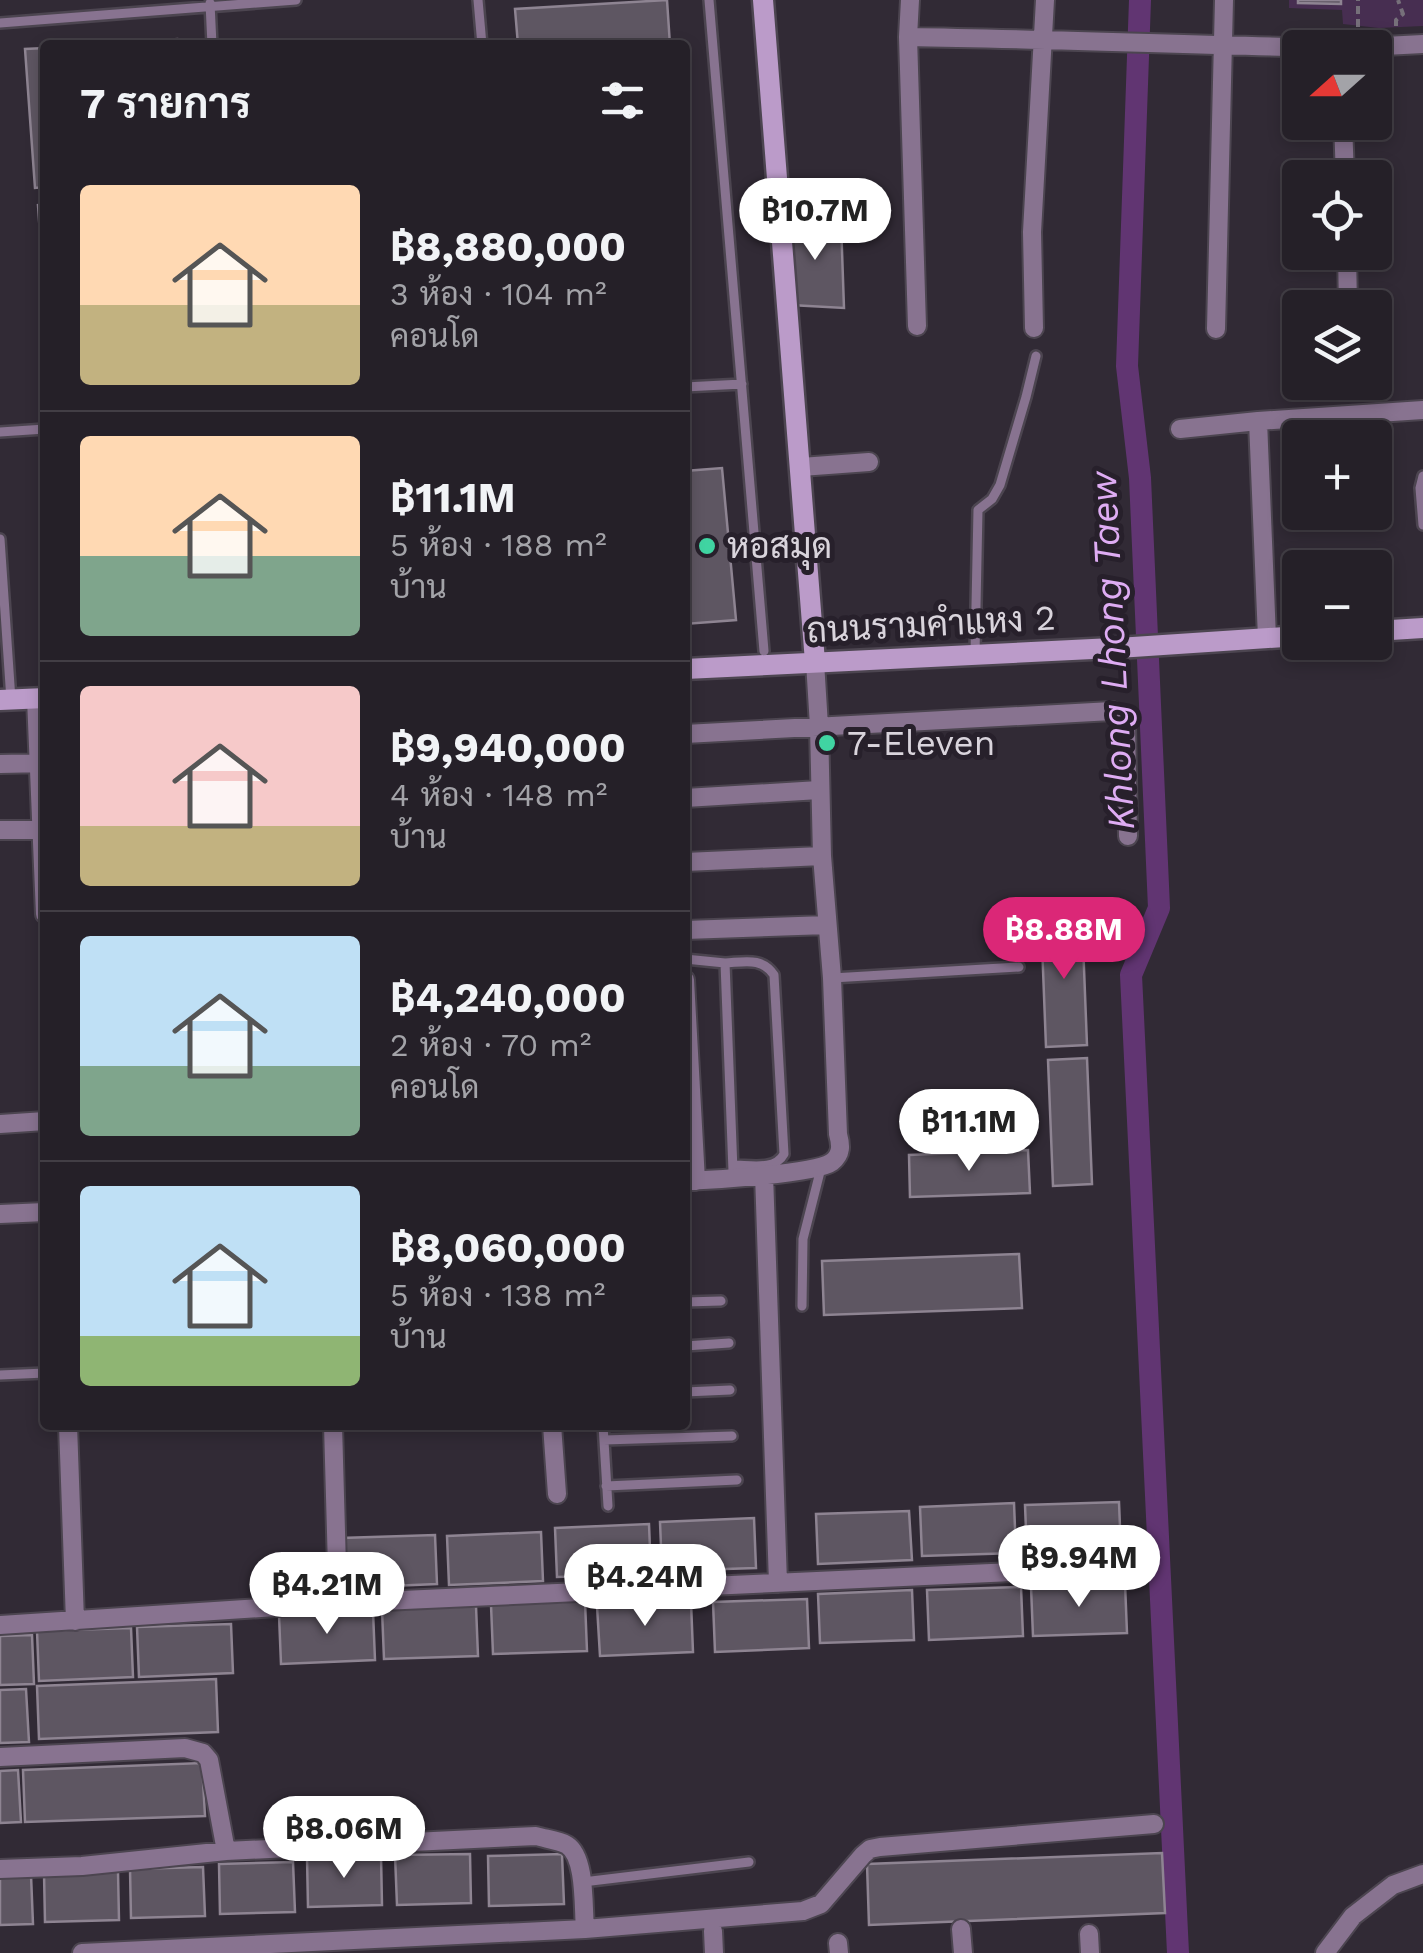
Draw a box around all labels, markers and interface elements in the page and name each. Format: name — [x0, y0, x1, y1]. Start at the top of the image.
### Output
north arrow — [1282, 30, 1392, 140]
map controls — [1282, 30, 1392, 660]
icon: filters — [595, 73, 650, 128]
text: 7 รายการ — [80, 79, 251, 128]
button: locate — [1282, 160, 1392, 270]
pin: ฿10.7M — [734, 178, 896, 263]
text: ฿10.7M — [761, 191, 869, 229]
text: ฿8,880,000 — [390, 222, 626, 271]
icon: home — [160, 225, 280, 345]
text: 3 ห้อง · 104 m² — [390, 275, 607, 313]
button: layers — [1282, 290, 1392, 400]
text: คอนโด — [390, 317, 480, 355]
button: + — [1282, 420, 1392, 530]
water label: Khlong Lhong Taew — [1081, 469, 1143, 831]
text: ฿11.1M — [390, 473, 516, 522]
icon: home — [160, 476, 280, 596]
place label: หอสมุด — [727, 525, 832, 570]
text: 5 ห้อง · 188 m² — [390, 526, 607, 564]
marker: หอสมุด — [696, 535, 718, 557]
button: − — [1282, 550, 1392, 660]
text: บ้าน — [390, 568, 447, 606]
street label: ถนนรามคำแหง 2 — [805, 597, 1057, 651]
place label: 7-Eleven — [847, 722, 995, 764]
text: ฿9,940,000 — [390, 723, 626, 772]
icon: home — [160, 726, 280, 846]
marker: 7-Eleven — [816, 732, 838, 754]
text: 4 ห้อง · 148 m² — [390, 776, 607, 814]
text: บ้าน — [390, 818, 447, 856]
pin: ฿8.88M — [983, 897, 1145, 982]
text: ฿8.88M — [1005, 910, 1123, 948]
text: ฿4,240,000 — [390, 973, 626, 1022]
icon: home — [160, 976, 280, 1096]
text: 2 ห้อง · 70 m² — [390, 1026, 591, 1064]
text: คอนโด — [390, 1068, 480, 1106]
pin: ฿11.1M — [888, 1089, 1050, 1174]
text: ฿11.1M — [921, 1102, 1017, 1140]
text: ฿8,060,000 — [390, 1223, 626, 1272]
icon: home — [160, 1226, 280, 1346]
text: 5 ห้อง · 138 m² — [390, 1276, 606, 1314]
text: บ้าน — [390, 1318, 447, 1356]
pin: ฿9.94M — [998, 1525, 1160, 1610]
text: ฿9.94M — [1020, 1538, 1138, 1576]
pin: ฿4.24M — [564, 1544, 726, 1629]
pin: ฿4.21M — [246, 1552, 408, 1637]
text: ฿4.24M — [586, 1557, 704, 1595]
text: ฿4.21M — [271, 1565, 383, 1603]
pin: ฿8.06M — [263, 1796, 425, 1881]
text: ฿8.06M — [285, 1809, 403, 1847]

